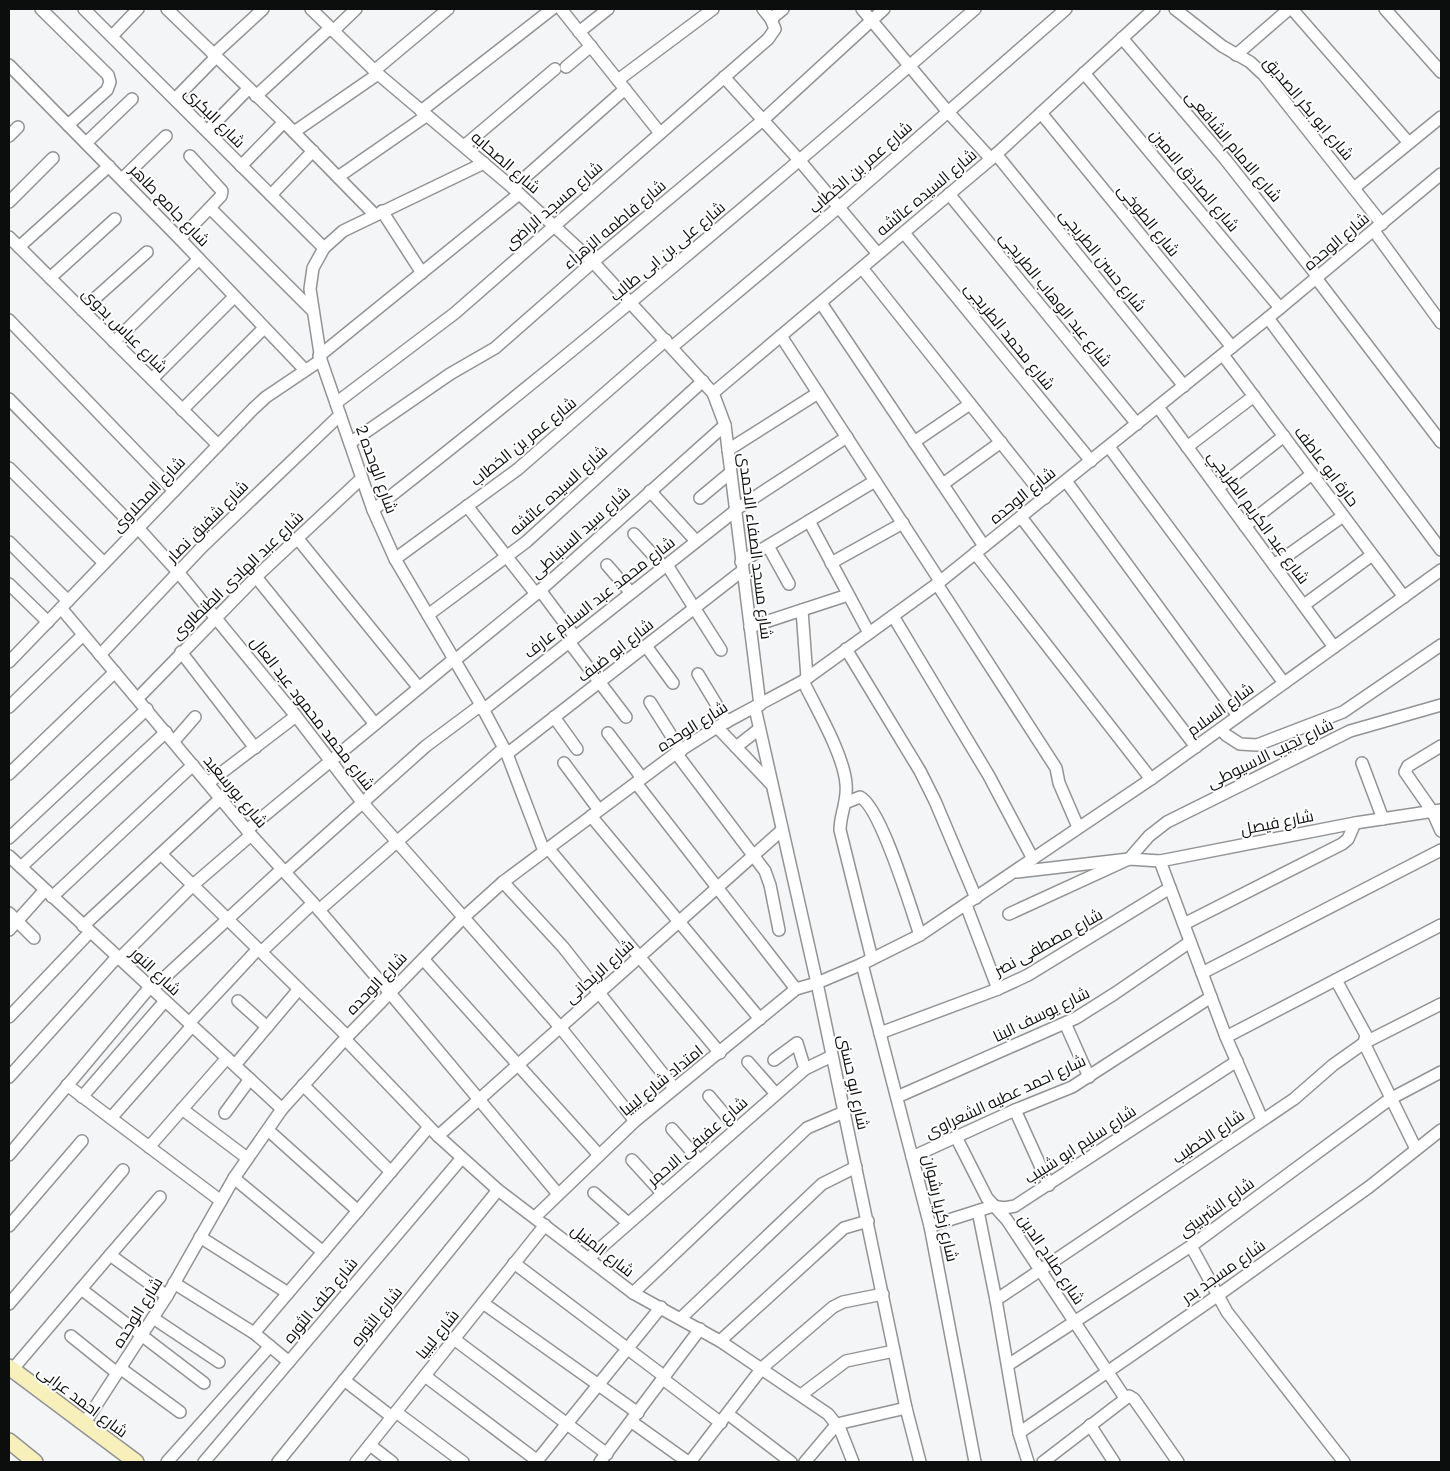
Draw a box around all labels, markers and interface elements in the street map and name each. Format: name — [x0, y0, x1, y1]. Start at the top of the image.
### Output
street label: شارع ابو بكر الصديق — [1258, 52, 1358, 165]
street label: شارع البكرى — [179, 82, 250, 153]
street label: شارع الامام الشافعى — [1180, 86, 1286, 207]
street label: شارع عمر بن الخطاب — [804, 117, 917, 219]
street label: شارع الصادق الامين — [1145, 125, 1244, 237]
street label: شارع الصحابه — [466, 127, 545, 199]
street label: شارع السيده عائشه — [872, 144, 982, 241]
street label: شارع مسجد الراضى — [500, 157, 608, 255]
street label: شارع جامع طاهر — [124, 159, 214, 252]
street label: شارع فاطمه الزهراء — [558, 175, 671, 275]
street label: شارع الطوخى — [1112, 180, 1184, 262]
street label: شارع على بن ابى طالب — [605, 197, 730, 307]
street label: شارع حسن الطريجى — [1054, 204, 1151, 317]
street label: شارع الوحده — [1299, 208, 1374, 276]
street label: شارع عبد الوهاب الطريجى — [994, 227, 1117, 372]
street label: شارع محمد الطريجى — [959, 278, 1060, 395]
street label: شارع عباس بدوى — [77, 283, 172, 378]
street label: شارع عمر بن الخطاب — [466, 392, 581, 491]
street label: شارع الوحده 2 — [350, 422, 402, 517]
street label: حارة ابو عاطف — [1290, 422, 1364, 510]
street label: شارع السيده عائشه — [505, 441, 613, 541]
street label: شارع عبد الكريم الطريجي — [1201, 446, 1314, 590]
street label: شارع المحلاوى — [107, 452, 191, 537]
street label: شارع مسجد الصفاء الاحمدى — [733, 452, 777, 641]
street label: شارع الوحده — [985, 462, 1060, 529]
street label: شارع شفيق نصار — [161, 476, 254, 568]
street label: شارع سيد السنباطى — [526, 482, 635, 584]
street label: شارع عبد الهادى الطنطاوى — [167, 507, 309, 645]
street label: شارع محمد عبد السلام عارف — [519, 532, 680, 664]
street label: شارع ابو ضيف — [573, 614, 658, 687]
street label: شارع محمد محمود عبد العال — [245, 632, 379, 795]
street label: شارع السلام — [1183, 678, 1259, 742]
street label: شارع الوحده — [653, 696, 732, 757]
street label: شارع نجيب الاسيوطى — [1204, 714, 1337, 794]
street label: شارع بورسعيد — [198, 750, 272, 833]
street label: شارع فيصل — [1239, 805, 1316, 841]
street label: شارع مصطفى نصر — [989, 904, 1107, 982]
street label: شارع الريحانى — [560, 935, 639, 1009]
street label: شارع النور — [125, 942, 185, 1001]
street label: شارع الوحده — [341, 947, 412, 1020]
street label: شارع يوسف البنا — [989, 982, 1093, 1048]
street label: شارع ابو حسنى — [832, 1033, 874, 1132]
street label: امتداد شارع ليبيا — [615, 1040, 708, 1121]
street label: شارع احمد عطيه الشعراوى — [921, 1050, 1089, 1144]
street label: شارع عفيفى الاحمر — [642, 1092, 753, 1192]
street label: شارع سليم ابو شبيب — [1020, 1100, 1141, 1189]
street label: شارع الخطيب — [1168, 1105, 1249, 1169]
street label: شارع زكريا رشوان — [917, 1152, 963, 1264]
street label: شارع الشربينى — [1174, 1173, 1259, 1243]
street label: شارع صلاح الدين — [1013, 1210, 1089, 1309]
street label: شارع المنيل — [566, 1219, 639, 1283]
street label: شارع مسجد بدر — [1176, 1235, 1270, 1309]
street label: شارع خلف الثوره — [278, 1253, 363, 1348]
street label: شارع الوحده — [107, 1273, 168, 1352]
street label: شارع الثوره — [346, 1282, 408, 1351]
street label: شارع ليبيا — [411, 1305, 465, 1364]
street label: شارع احمد عرابى — [33, 1360, 132, 1443]

